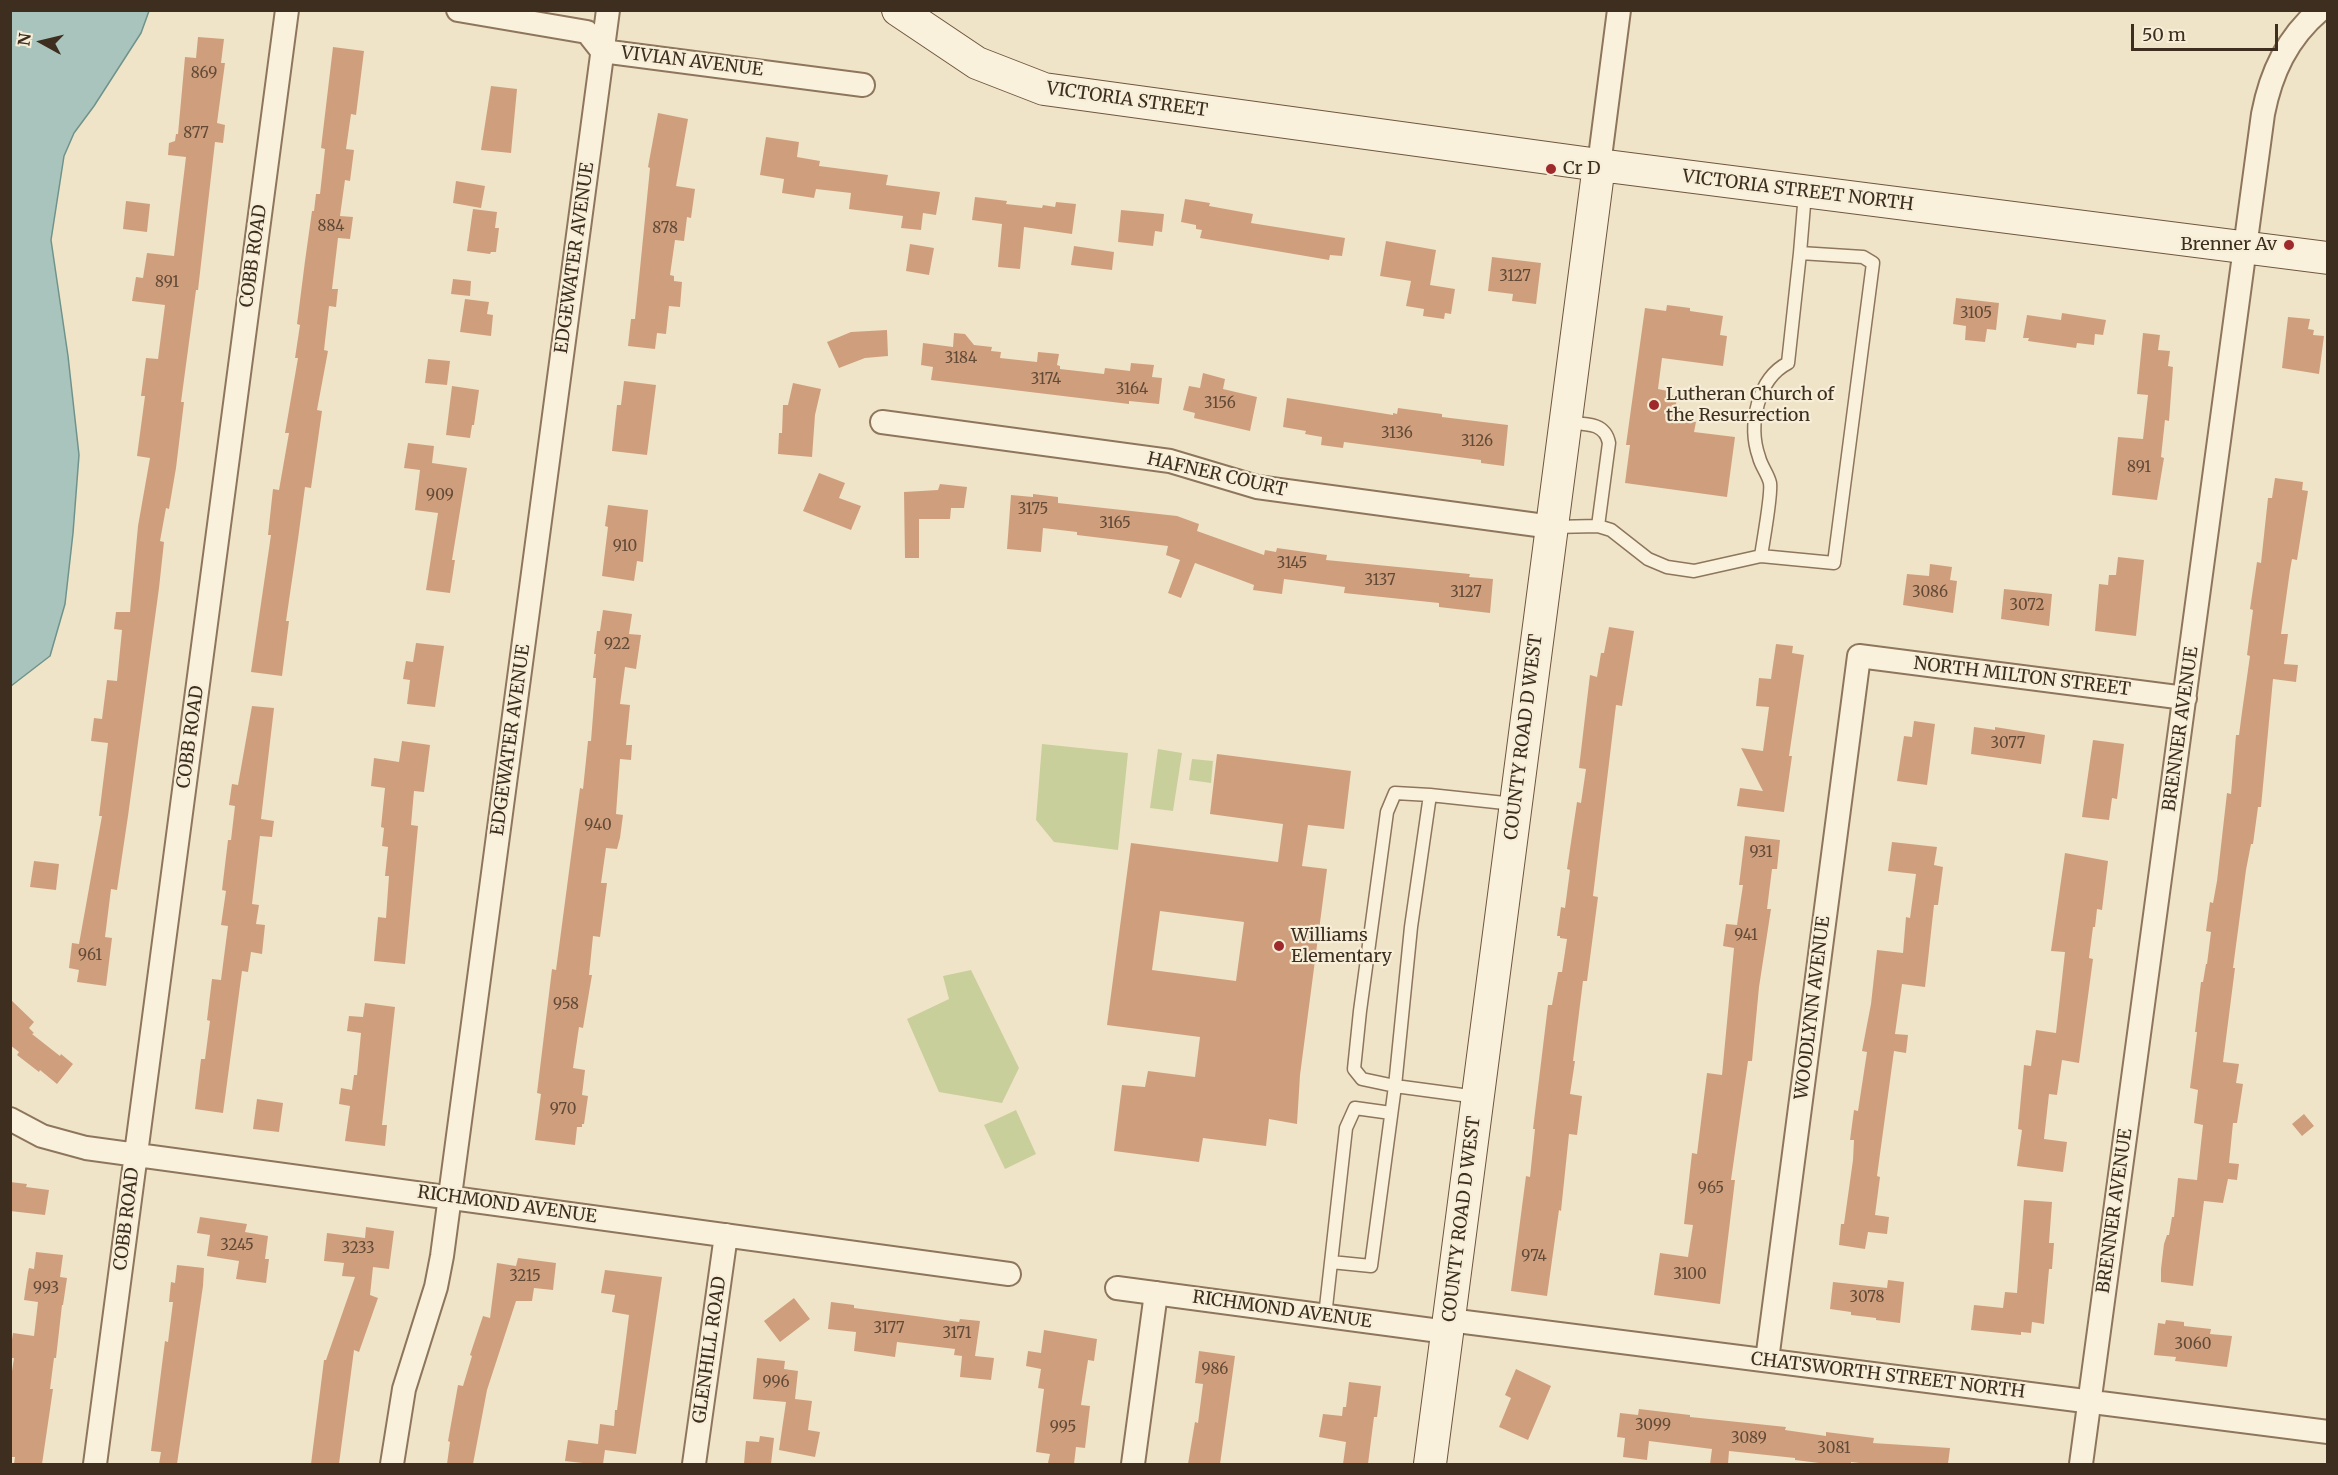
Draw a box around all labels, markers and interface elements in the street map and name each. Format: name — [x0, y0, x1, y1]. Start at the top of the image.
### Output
north arrow — [12, 12, 72, 72]
scale bar — [2134, 12, 2281, 50]
text: 50 m — [2142, 23, 2186, 46]
text: N — [13, 32, 35, 47]
street label: VIVIAN AVENUE — [620, 43, 764, 81]
house number: 869 — [191, 65, 217, 83]
street label: VICTORIA STREET — [1045, 78, 1209, 122]
house number: 877 — [183, 125, 209, 143]
place label: Cr D — [1563, 158, 1600, 180]
street label: EDGEWATER AVENUE — [551, 161, 599, 355]
marker: Cr D — [1544, 162, 1558, 176]
street label: VICTORIA STREET NORTH — [1681, 166, 1915, 216]
street label: COBB ROAD — [236, 203, 272, 309]
house number: 884 — [318, 218, 344, 236]
house number: 878 — [652, 220, 678, 238]
place label: Brenner Av — [2181, 234, 2277, 256]
marker: Brenner Av — [2282, 238, 2296, 252]
house number: 3127 — [1499, 268, 1531, 286]
house number: 891 — [155, 274, 179, 292]
house number: 3105 — [1960, 305, 1992, 323]
house number: 3184 — [945, 350, 977, 368]
house number: 3174 — [1031, 371, 1061, 389]
house number: 3164 — [1116, 381, 1148, 399]
place label: Lutheran Church of the Resurrection — [1666, 384, 1834, 426]
house number: 3156 — [1204, 395, 1236, 413]
marker: Lutheran Church of the Resurrection — [1647, 398, 1661, 412]
house number: 3136 — [1381, 425, 1413, 443]
house number: 3126 — [1461, 433, 1493, 451]
street label: HAFNER COURT — [1145, 448, 1289, 502]
house number: 891 — [2127, 459, 2151, 477]
house number: 909 — [426, 487, 454, 505]
house number: 3175 — [1018, 501, 1048, 519]
house number: 3165 — [1099, 515, 1131, 533]
house number: 910 — [613, 538, 637, 556]
house number: 3145 — [1277, 555, 1307, 573]
house number: 3137 — [1365, 572, 1395, 590]
house number: 3127 — [1450, 584, 1482, 602]
house number: 3086 — [1912, 584, 1948, 602]
house number: 3072 — [2010, 597, 2044, 615]
street label: COUNTY ROAD D WEST — [1501, 633, 1547, 841]
house number: 922 — [604, 636, 630, 654]
street label: EDGEWATER AVENUE — [487, 643, 535, 837]
street label: BRENNER AVENUE — [2159, 645, 2203, 813]
street label: NORTH MILTON STREET — [1912, 653, 2132, 701]
street label: COBB ROAD — [173, 684, 209, 790]
house number: 3077 — [1991, 735, 2025, 753]
house number: 940 — [584, 817, 612, 835]
house number: 931 — [1749, 844, 1773, 862]
street label: WOODLYNN AVENUE — [1791, 915, 1835, 1101]
place label: Williams Elementary — [1291, 925, 1392, 968]
house number: 941 — [1734, 927, 1758, 945]
marker: Williams Elementary — [1272, 939, 1286, 953]
house number: 961 — [78, 947, 102, 965]
house number: 958 — [553, 996, 579, 1014]
house number: 970 — [550, 1101, 576, 1119]
street label: COUNTY ROAD D WEST — [1439, 1115, 1485, 1323]
street label: BRENNER AVENUE — [2093, 1127, 2137, 1295]
street label: COBB ROAD — [110, 1166, 144, 1272]
house number: 965 — [1698, 1180, 1724, 1198]
street label: RICHMOND AVENUE — [416, 1182, 598, 1228]
house number: 3245 — [220, 1237, 254, 1255]
house number: 3233 — [342, 1240, 374, 1258]
house number: 974 — [1521, 1248, 1547, 1266]
house number: 3100 — [1673, 1266, 1707, 1284]
house number: 3215 — [509, 1268, 541, 1286]
street label: GLENHILL ROAD — [689, 1275, 731, 1425]
house number: 993 — [33, 1280, 59, 1298]
street label: RICHMOND AVENUE — [1191, 1287, 1373, 1333]
house number: 3078 — [1850, 1289, 1884, 1307]
house number: 3177 — [874, 1320, 904, 1338]
house number: 3171 — [943, 1325, 971, 1343]
house number: 3060 — [2175, 1336, 2211, 1354]
street label: CHATSWORTH STREET NORTH — [1750, 1348, 2026, 1404]
house number: 986 — [1202, 1361, 1228, 1379]
house number: 996 — [762, 1374, 790, 1392]
house number: 3099 — [1635, 1417, 1671, 1435]
house number: 995 — [1050, 1419, 1076, 1437]
house number: 3089 — [1731, 1430, 1767, 1448]
house number: 3081 — [1817, 1440, 1851, 1458]

